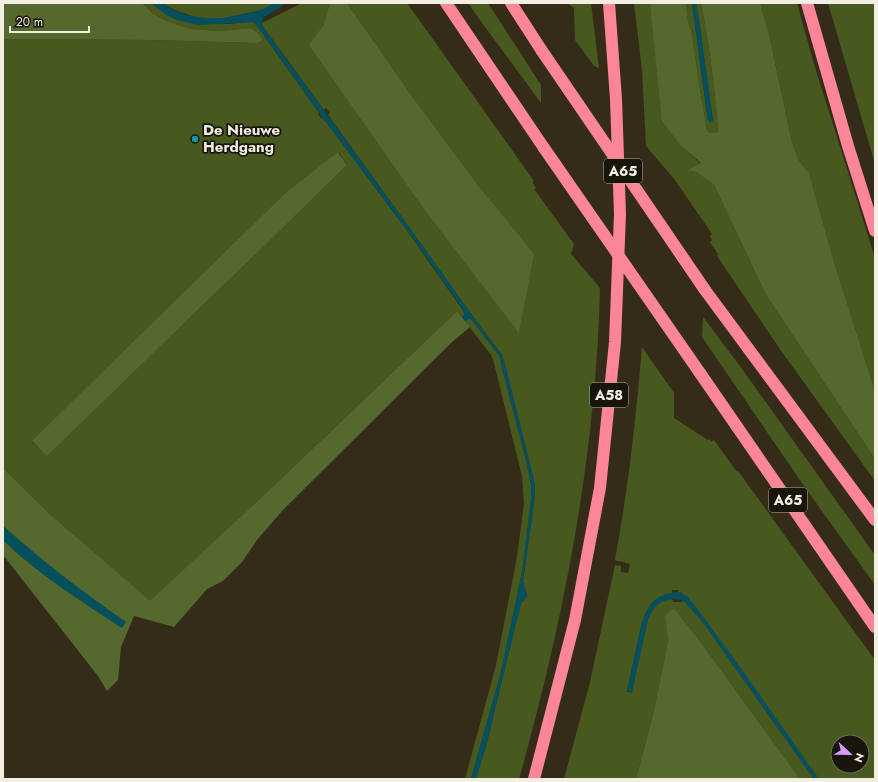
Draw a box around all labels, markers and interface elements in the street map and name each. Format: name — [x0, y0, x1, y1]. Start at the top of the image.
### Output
scale bar — [10, 8, 89, 34]
text: 20 m — [16, 13, 43, 31]
place label: De Nieuwe Herdgang — [203, 119, 281, 158]
marker: De Nieuwe Herdgang — [190, 134, 200, 144]
road number: A65 — [604, 159, 642, 183]
road number: A58 — [590, 383, 628, 407]
road number: A65 — [769, 488, 807, 512]
north arrow — [830, 734, 870, 774]
text: N — [850, 751, 868, 765]

